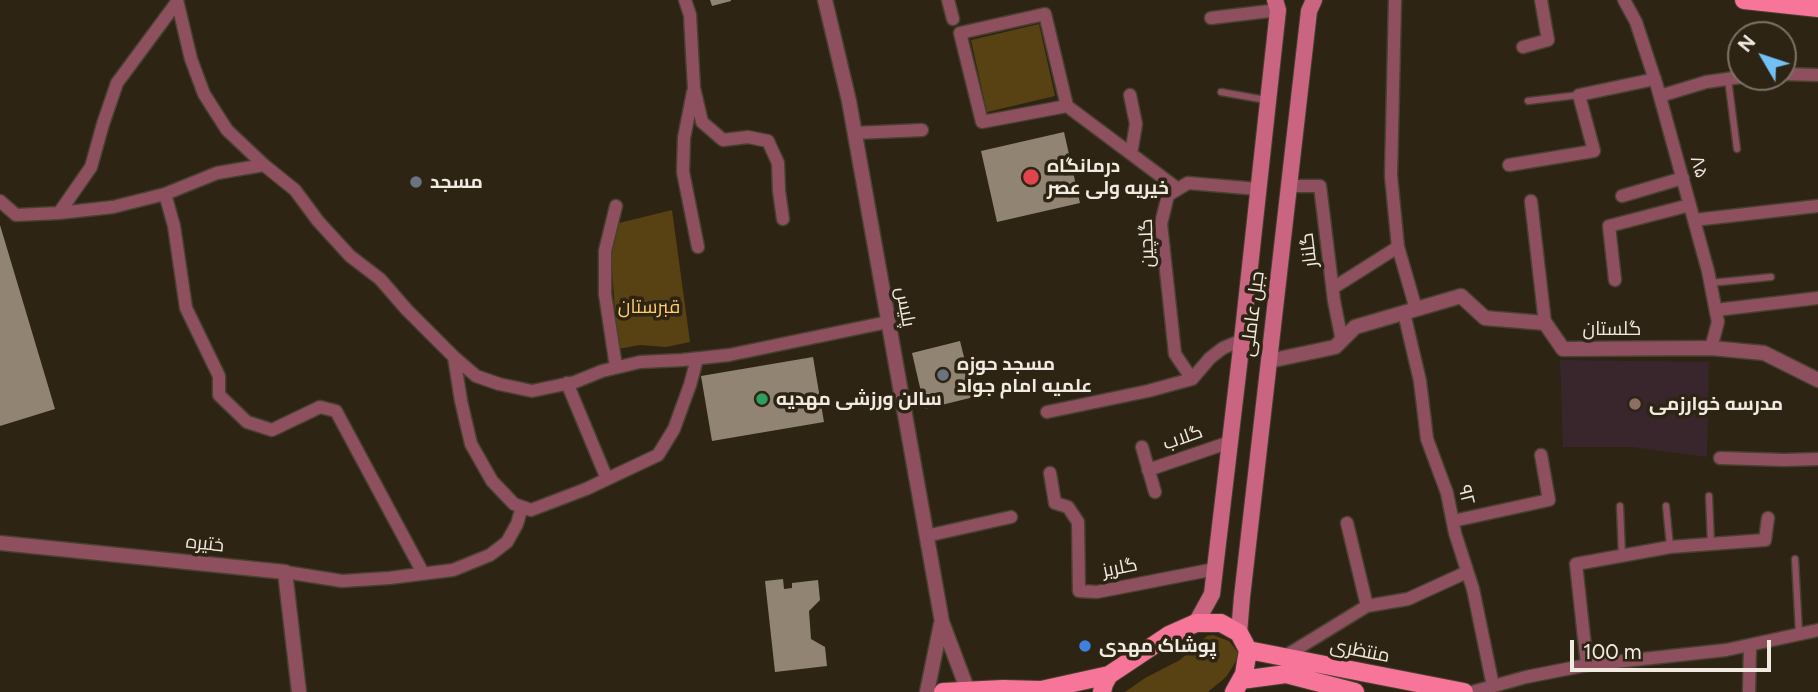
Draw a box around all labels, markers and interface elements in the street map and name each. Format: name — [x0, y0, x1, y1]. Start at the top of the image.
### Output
north arrow — [1727, 21, 1797, 91]
text: N — [1733, 31, 1760, 57]
street label: ۸۵ — [1685, 153, 1713, 181]
place label: درمانگاه خیریه ولی عصر — [1047, 155, 1169, 199]
marker: درمانگاه خیریه ولی عصر — [1021, 167, 1041, 187]
place label: مسجد — [430, 171, 483, 193]
marker: مسجد — [408, 174, 424, 190]
street label: گلچین — [1135, 218, 1159, 268]
street label: گلنار — [1296, 231, 1322, 269]
street label: جبل عاملی — [1236, 270, 1270, 358]
street label: پلیس — [890, 285, 920, 329]
park label: قبرستان — [618, 296, 680, 318]
street label: گلستان — [1583, 318, 1641, 340]
place label: مسجد حوزه علمیه امام جواد — [957, 353, 1092, 397]
marker: مسجد حوزه علمیه امام جواد — [935, 367, 951, 383]
place label: سالن ورزشی مهدیه — [776, 388, 942, 410]
marker: سالن ورزشی مهدیه — [754, 391, 770, 407]
place label: مدرسه خوارزمی — [1649, 393, 1783, 415]
marker: مدرسه خوارزمی — [1627, 396, 1643, 412]
street label: گلاب — [1160, 421, 1206, 455]
street label: ۹۲ — [1453, 483, 1479, 507]
street label: ختیره — [185, 531, 225, 557]
street label: گلریز — [1101, 553, 1139, 583]
scale bar — [1573, 626, 1774, 670]
street label: منتظری — [1328, 634, 1392, 668]
place label: پوشاک مهدی — [1099, 635, 1216, 657]
marker: پوشاک مهدی — [1077, 638, 1093, 654]
text: 100 m — [1583, 639, 1642, 664]

